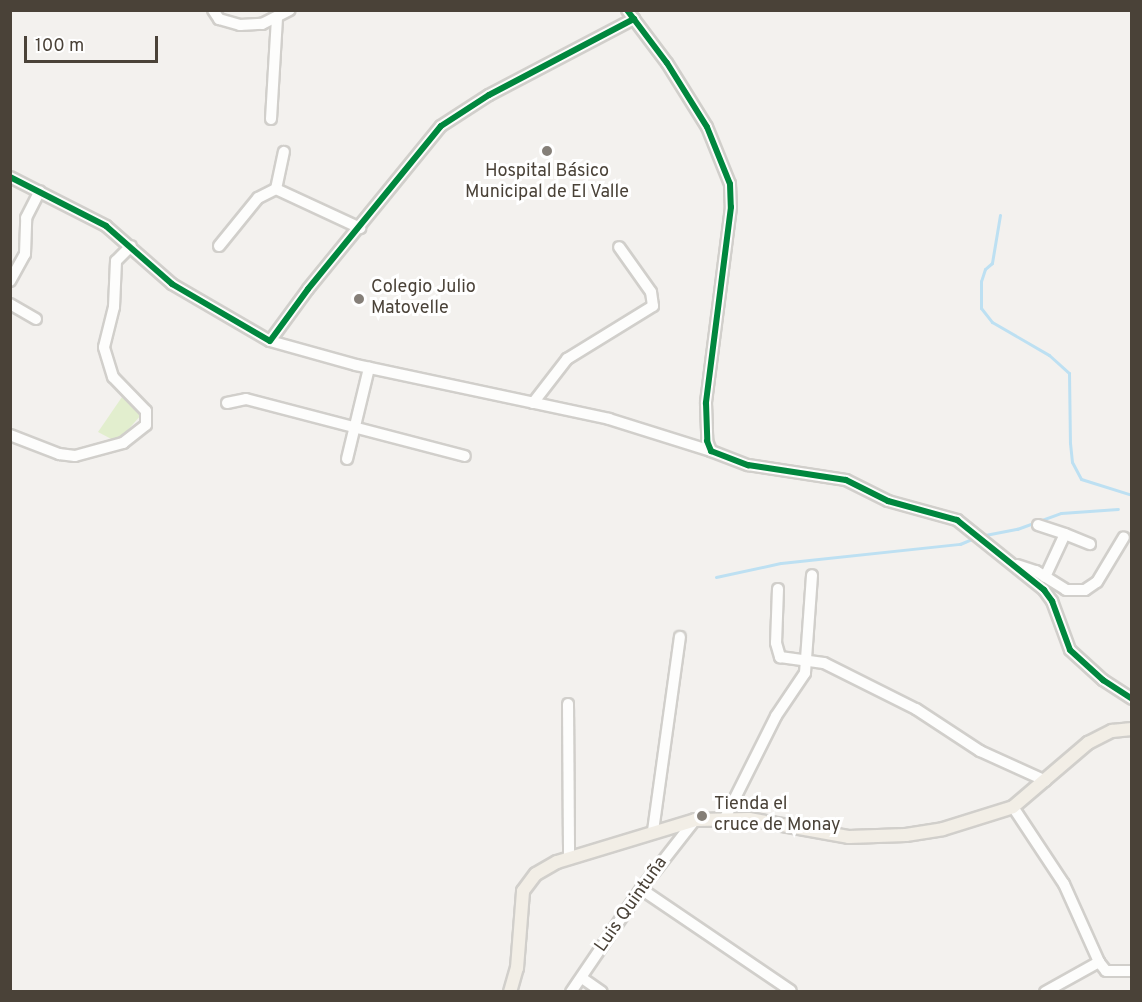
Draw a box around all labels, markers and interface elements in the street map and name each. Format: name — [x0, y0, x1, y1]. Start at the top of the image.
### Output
scale bar — [27, 24, 160, 62]
text: 100 m — [35, 35, 84, 58]
marker: Hospital Básico Municipal de El Valle — [538, 142, 556, 160]
place label: Hospital Básico Municipal de El Valle — [465, 162, 629, 204]
place label: Colegio Julio Matovelle — [371, 278, 476, 320]
marker: Colegio Julio Matovelle — [352, 292, 366, 306]
place label: Tienda el cruce de Monay — [714, 795, 841, 838]
marker: Tienda el cruce de Monay — [695, 809, 709, 823]
street label: Luis Quintuña — [591, 853, 673, 957]

